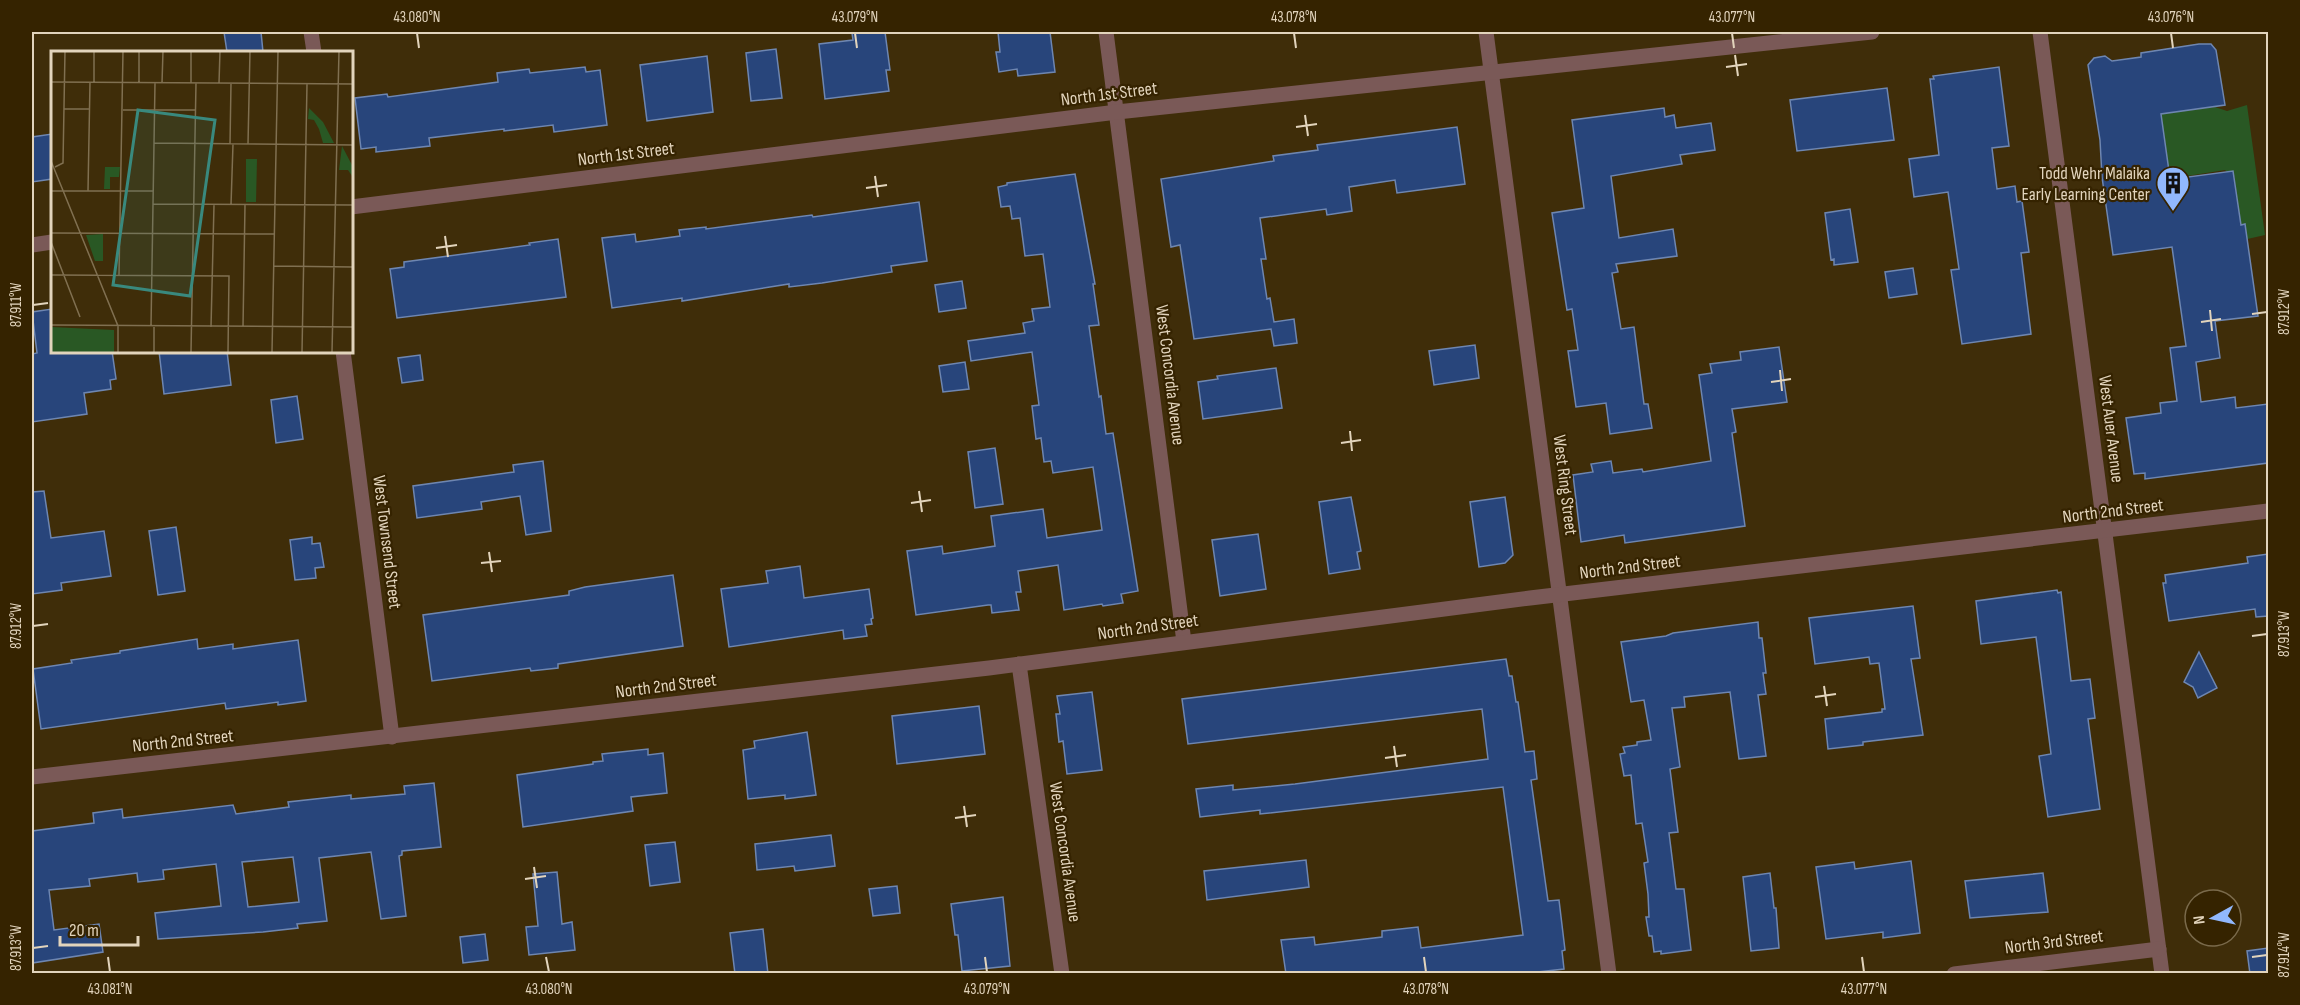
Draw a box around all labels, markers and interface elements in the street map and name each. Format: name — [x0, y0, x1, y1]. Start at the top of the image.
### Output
text: 43.080°N — [393, 8, 441, 27]
text: 43.079°N — [832, 8, 878, 27]
text: 43.078°N — [1271, 8, 1317, 27]
text: 43.077°N — [1709, 8, 1755, 27]
text: 43.076°N — [2148, 8, 2194, 27]
inset map — [51, 51, 352, 352]
street label: North 1st Street — [1059, 78, 1159, 110]
street label: North 1st Street — [576, 138, 676, 170]
place label: Todd Wehr Malaika Early Learning Center — [2022, 163, 2150, 205]
building icon: Todd Wehr Malaika Early Learning Center — [2155, 165, 2191, 212]
text: 87.911°W — [7, 283, 26, 327]
text: 87.912°W — [2275, 289, 2294, 335]
street label: West Concordia Avenue — [1151, 304, 1189, 446]
street label: West Auer Avenue — [2094, 374, 2128, 484]
street label: West Ring Street — [1548, 434, 1582, 537]
street label: West Townsend Street — [368, 474, 406, 611]
street label: North 2nd Street — [2061, 494, 2165, 528]
street label: North 2nd Street — [1578, 550, 1682, 584]
text: 87.912°W — [7, 603, 26, 649]
street label: North 2nd Street — [1096, 609, 1200, 644]
text: 87.913°W — [2275, 611, 2294, 657]
street label: North 2nd Street — [614, 669, 718, 703]
street label: North 2nd Street — [131, 725, 235, 757]
street label: West Concordia Avenue — [1045, 781, 1085, 923]
north arrow — [2183, 888, 2243, 948]
scale bar — [60, 909, 138, 947]
text: N — [2190, 914, 2210, 925]
text: 20 m — [69, 920, 99, 941]
text: 87.913°W — [7, 925, 26, 971]
street label: North 3rd Street — [2004, 925, 2105, 958]
text: 87.914°W — [2275, 932, 2294, 978]
text: 43.081°N — [88, 980, 132, 999]
text: 43.080°N — [525, 980, 573, 999]
text: 43.079°N — [964, 980, 1010, 999]
text: 43.078°N — [1403, 980, 1449, 999]
text: 43.077°N — [1841, 980, 1887, 999]

